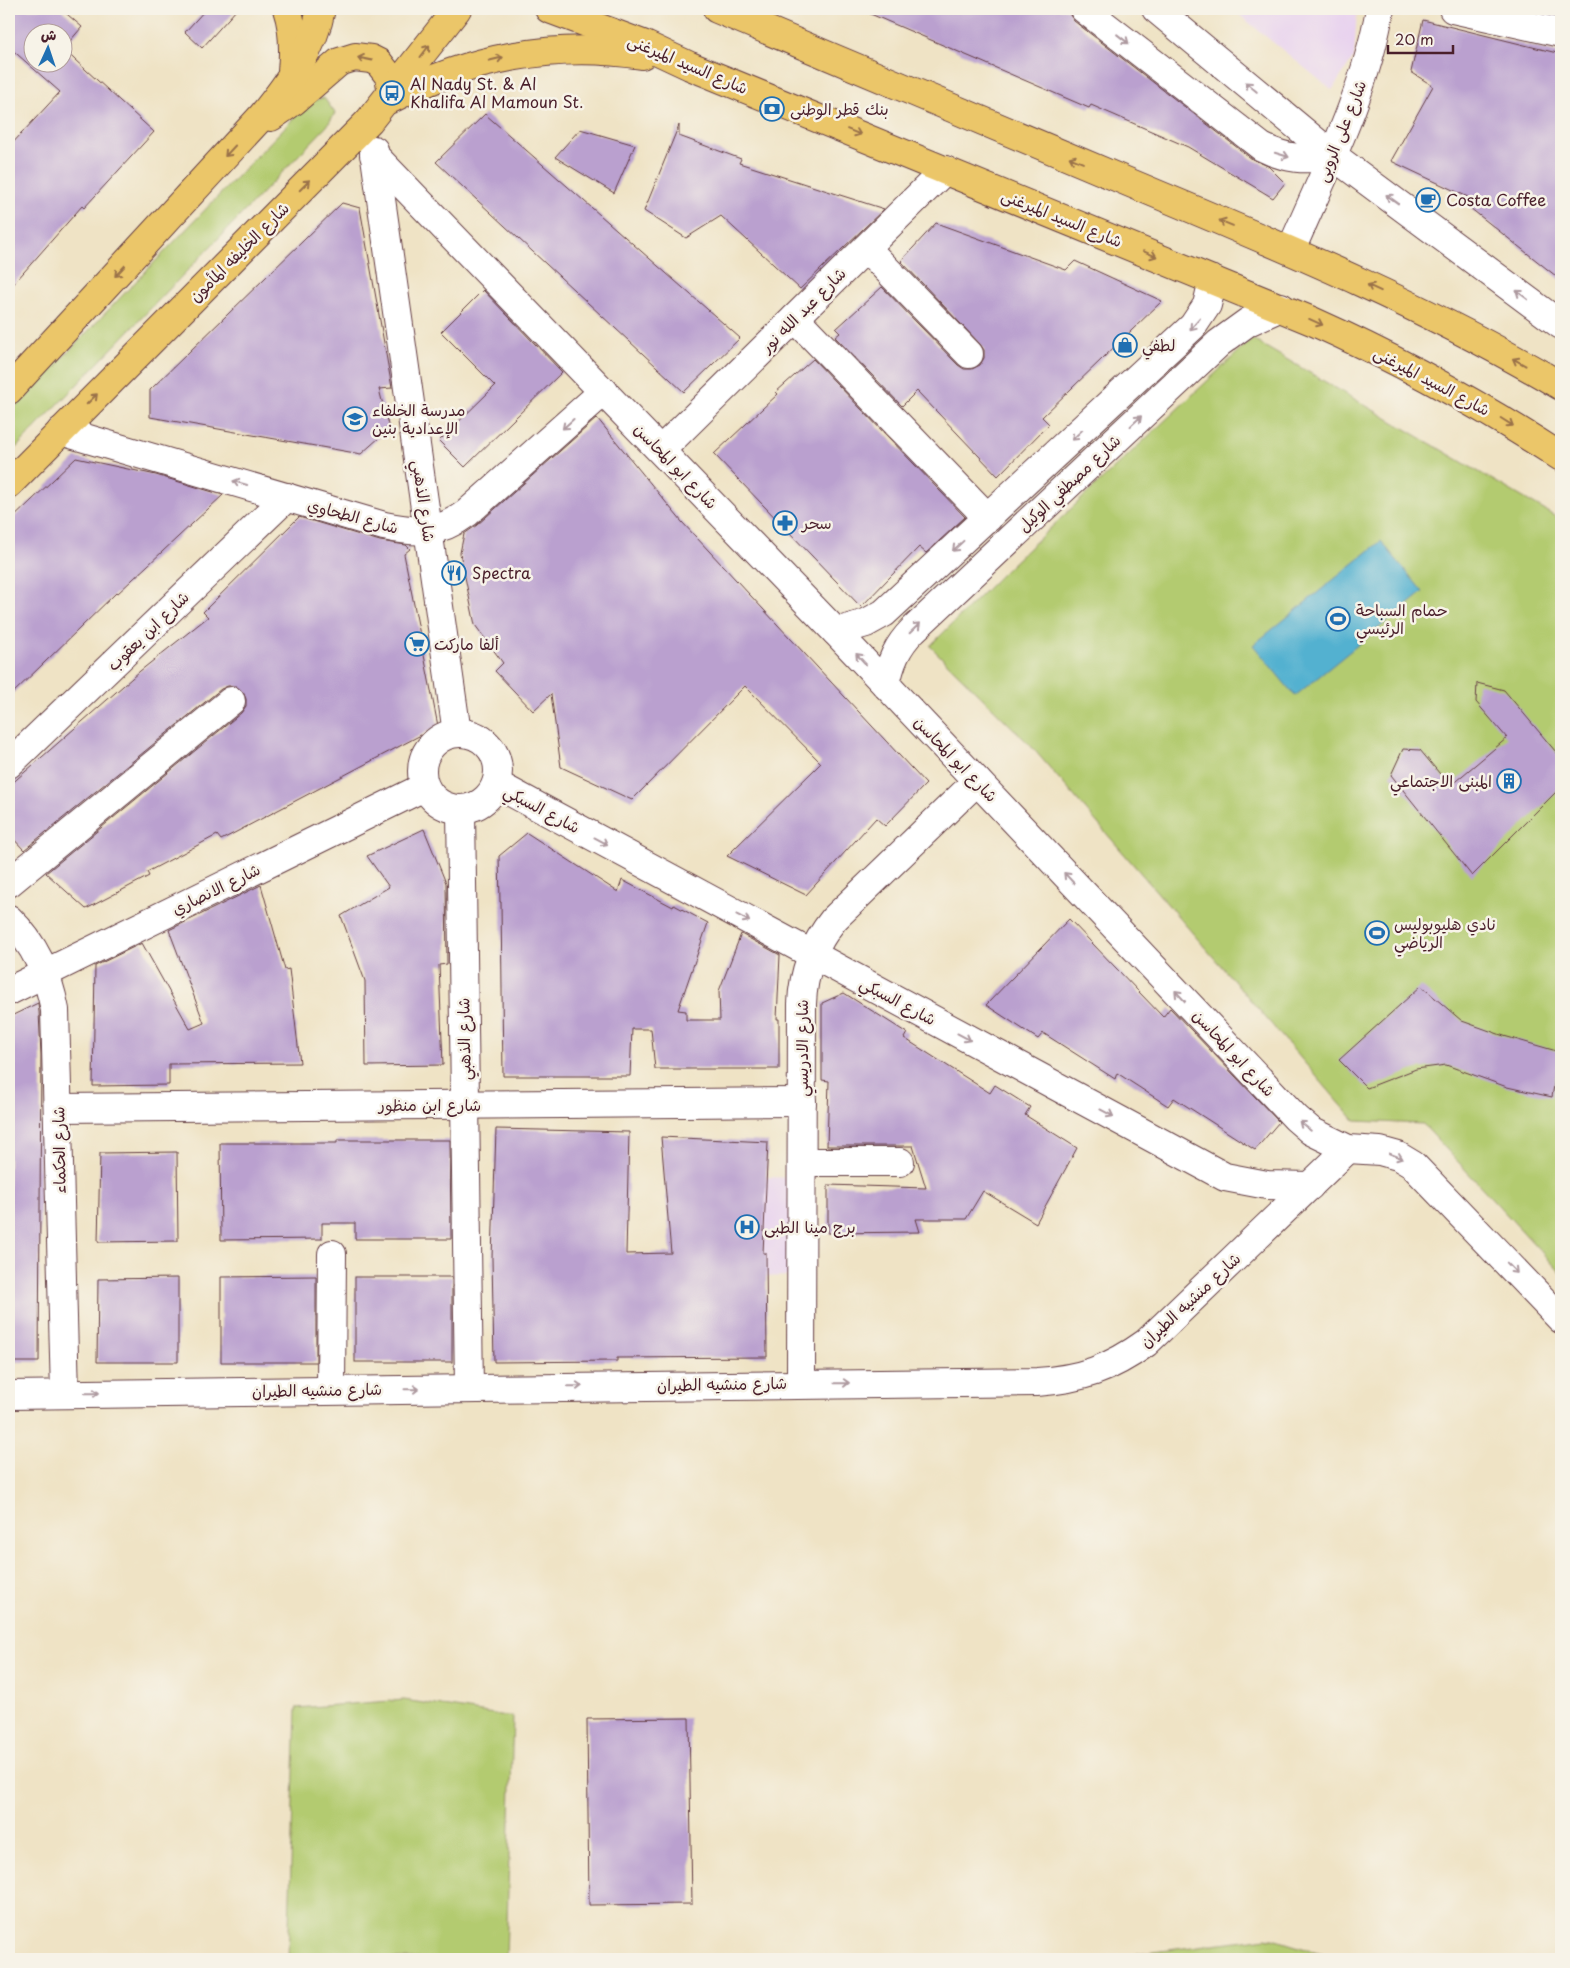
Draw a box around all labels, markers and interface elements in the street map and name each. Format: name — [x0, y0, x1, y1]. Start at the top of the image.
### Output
north arrow — [22, 22, 72, 72]
scale bar — [1388, 22, 1452, 54]
text: ش — [40, 24, 57, 45]
street label: شارع السيد الميرغنى — [624, 27, 752, 100]
text: 20 m — [1395, 27, 1434, 50]
one-way arrow — [1116, 33, 1129, 44]
one-way arrow — [419, 45, 430, 58]
one-way arrow — [357, 53, 373, 63]
one-way arrow — [488, 54, 504, 63]
place label: Al Nady St. & Al Khalifa Al Mamoun St. — [410, 71, 583, 113]
street label: شارع على الروبى — [1309, 76, 1372, 185]
bus stop icon: Al Nady St. & Al Khalifa Al Mamoun St. — [379, 80, 405, 106]
one-way arrow — [1244, 81, 1257, 93]
bank icon: بنك قطر الوطنى — [759, 96, 785, 122]
place label: بنك قطر الوطنى — [790, 96, 889, 120]
one-way arrow — [846, 129, 861, 138]
one-way arrow — [224, 145, 236, 158]
one-way arrow — [1273, 151, 1289, 160]
one-way arrow — [1069, 154, 1084, 164]
one-way arrow — [299, 179, 312, 191]
street label: شارع السيد الميرغنى — [998, 182, 1126, 253]
cafe icon: Costa Coffee — [1415, 187, 1441, 213]
place label: Costa Coffee — [1446, 187, 1546, 211]
one-way arrow — [1386, 193, 1399, 204]
street label: شارع الخليفه المأمون — [183, 196, 294, 307]
one-way arrow — [1218, 217, 1233, 226]
one-way arrow — [1142, 250, 1157, 259]
street label: شارع عبد الله نور — [753, 261, 851, 359]
one-way arrow — [114, 265, 126, 277]
one-way arrow — [1367, 282, 1382, 292]
one-way arrow — [1516, 290, 1529, 301]
one-way arrow — [1189, 317, 1200, 330]
one-way arrow — [1308, 318, 1323, 328]
shop icon: لطفي — [1112, 332, 1138, 358]
place label: لطفي — [1142, 332, 1175, 360]
street label: شارع السيد الميرغنى — [1370, 339, 1495, 422]
one-way arrow — [1512, 356, 1527, 366]
one-way arrow — [86, 393, 98, 406]
place label: مدرسة الخلفاء الإعدادية بنين — [372, 397, 466, 439]
school or university icon: مدرسة الخلفاء الإعدادية بنين — [342, 406, 368, 432]
one-way arrow — [1130, 415, 1142, 427]
street label: شارع ابو المحاسن — [629, 417, 724, 514]
one-way arrow — [1499, 417, 1513, 427]
one-way arrow — [561, 418, 574, 429]
street label: شارع مصطفي الوكيل — [1011, 428, 1128, 540]
one-way arrow — [1070, 429, 1083, 441]
street label: شارع الذهبي — [403, 458, 443, 544]
one-way arrow — [232, 478, 248, 488]
street label: شارع الطحاوي — [305, 491, 401, 540]
pharmacy icon: سحر — [772, 510, 798, 536]
place label: سحر — [800, 510, 832, 534]
one-way arrow — [951, 540, 964, 552]
restaurant icon: Spectra — [441, 560, 467, 586]
place label: Spectra — [472, 560, 531, 584]
street label: شارع ابن يعقوب — [101, 585, 194, 676]
place label: حمام السباحة الرئيسي — [1356, 597, 1448, 643]
sports icon: حمام السباحة الرئيسي — [1325, 606, 1351, 632]
one-way arrow — [909, 622, 922, 634]
supermarket icon: ألفا ماركت — [404, 631, 430, 657]
place label: ألفا ماركت — [434, 631, 499, 655]
one-way arrow — [855, 652, 867, 665]
street label: شارع ابو المحاسن — [909, 710, 1004, 807]
place label: المبنى الاجتماعي — [1390, 768, 1492, 796]
building icon: المبنى الاجتماعي — [1496, 768, 1522, 794]
street label: شارع السبكي — [498, 778, 585, 842]
one-way arrow — [593, 836, 608, 846]
street label: شارع الانصاري — [167, 856, 264, 921]
one-way arrow — [1063, 872, 1075, 885]
place label: نادي هليوبوليس الرياضي — [1394, 911, 1496, 957]
one-way arrow — [736, 913, 751, 923]
sports icon: نادي هليوبوليس الرياضي — [1364, 920, 1390, 946]
street label: شارع السبكي — [854, 970, 941, 1034]
one-way arrow — [1174, 990, 1186, 1003]
street label: شارع الذهبي — [450, 997, 480, 1080]
street label: شارع الادريسي — [789, 999, 817, 1097]
street label: شارع ابو المحاسن — [1187, 1003, 1282, 1102]
one-way arrow — [956, 1032, 970, 1042]
street label: شارع ابن منظور — [377, 1092, 481, 1117]
street label: شارع الحكماء — [45, 1106, 72, 1194]
one-way arrow — [1099, 1109, 1114, 1118]
one-way arrow — [1299, 1121, 1312, 1132]
one-way arrow — [1387, 1152, 1403, 1161]
hospital icon: برج مينا الطبى — [734, 1214, 760, 1240]
place label: برج مينا الطبى — [764, 1214, 856, 1238]
street label: شارع منشيه الطيران — [1133, 1246, 1246, 1353]
one-way arrow — [1506, 1261, 1518, 1274]
street label: شارع منشيه الطيران — [657, 1370, 787, 1397]
street label: شارع منشيه الطيران — [252, 1376, 382, 1403]
one-way arrow — [834, 1378, 850, 1388]
one-way arrow — [566, 1381, 583, 1391]
one-way arrow — [404, 1384, 420, 1394]
one-way arrow — [84, 1388, 100, 1398]

